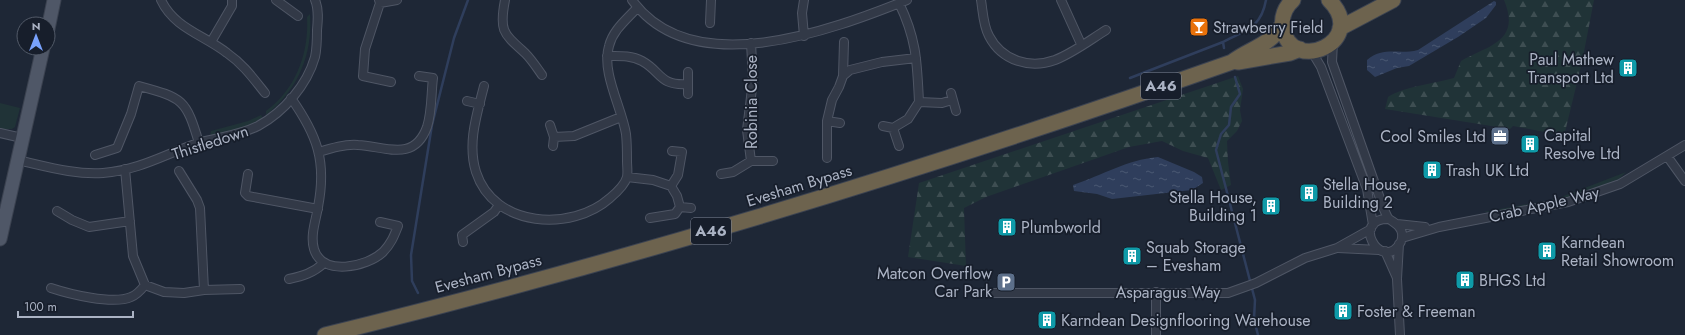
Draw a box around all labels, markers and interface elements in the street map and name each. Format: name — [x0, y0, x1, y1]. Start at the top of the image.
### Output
north arrow — [16, 16, 56, 56]
bar icon: Strawberry Field — [1188, 16, 1210, 38]
place label: Strawberry Field — [1213, 16, 1323, 39]
text: N — [32, 18, 40, 34]
place label: Paul Mathew Transport Ltd — [1528, 48, 1614, 89]
street label: Robinia Close — [740, 55, 763, 149]
building icon: Paul Mathew Transport Ltd — [1617, 57, 1639, 79]
road number: A46 — [1141, 73, 1181, 99]
street label: Thistledown — [169, 119, 251, 166]
place label: Capital Resolve Ltd — [1544, 124, 1620, 165]
place label: Cool Smiles Ltd — [1380, 125, 1486, 148]
office icon: Cool Smiles Ltd — [1489, 125, 1511, 147]
building icon: Capital Resolve Ltd — [1519, 133, 1541, 155]
street label: Evesham Bypass — [743, 158, 855, 212]
building icon: Trash UK Ltd — [1421, 159, 1443, 181]
place label: Trash UK Ltd — [1446, 159, 1529, 182]
place label: Stella House, Building 2 — [1323, 173, 1411, 214]
street label: Crab Apple Way — [1487, 180, 1602, 228]
building icon: Stella House, Building 2 — [1298, 182, 1320, 204]
place label: Stella House, Building 1 — [1169, 186, 1257, 227]
building icon: Stella House, Building 1 — [1260, 195, 1282, 217]
building icon: Plumbworld — [996, 216, 1018, 238]
place label: Plumbworld — [1021, 216, 1101, 239]
road number: A46 — [691, 218, 731, 244]
place label: Karndean Retail Showroom — [1561, 231, 1674, 272]
place label: Squab Storage – Evesham — [1146, 236, 1246, 277]
building icon: Karndean Retail Showroom — [1536, 240, 1558, 262]
building icon: Squab Storage – Evesham — [1121, 245, 1143, 267]
street label: Evesham Bypass — [432, 248, 544, 299]
place label: Matcon Overflow Car Park — [877, 262, 993, 303]
building icon: BHGS Ltd — [1454, 269, 1476, 291]
place label: BHGS Ltd — [1479, 269, 1546, 292]
parking icon: Matcon Overflow Car Park — [995, 271, 1017, 293]
street label: Asparagus Way — [1116, 281, 1221, 304]
scale bar — [18, 293, 133, 319]
text: 100 m — [24, 298, 57, 316]
building icon: Foster & Freeman — [1332, 300, 1354, 322]
place label: Foster & Freeman — [1357, 300, 1476, 323]
building icon: Karndean Designflooring Warehouse — [1036, 309, 1058, 331]
place label: Karndean Designflooring Warehouse — [1061, 309, 1310, 332]

